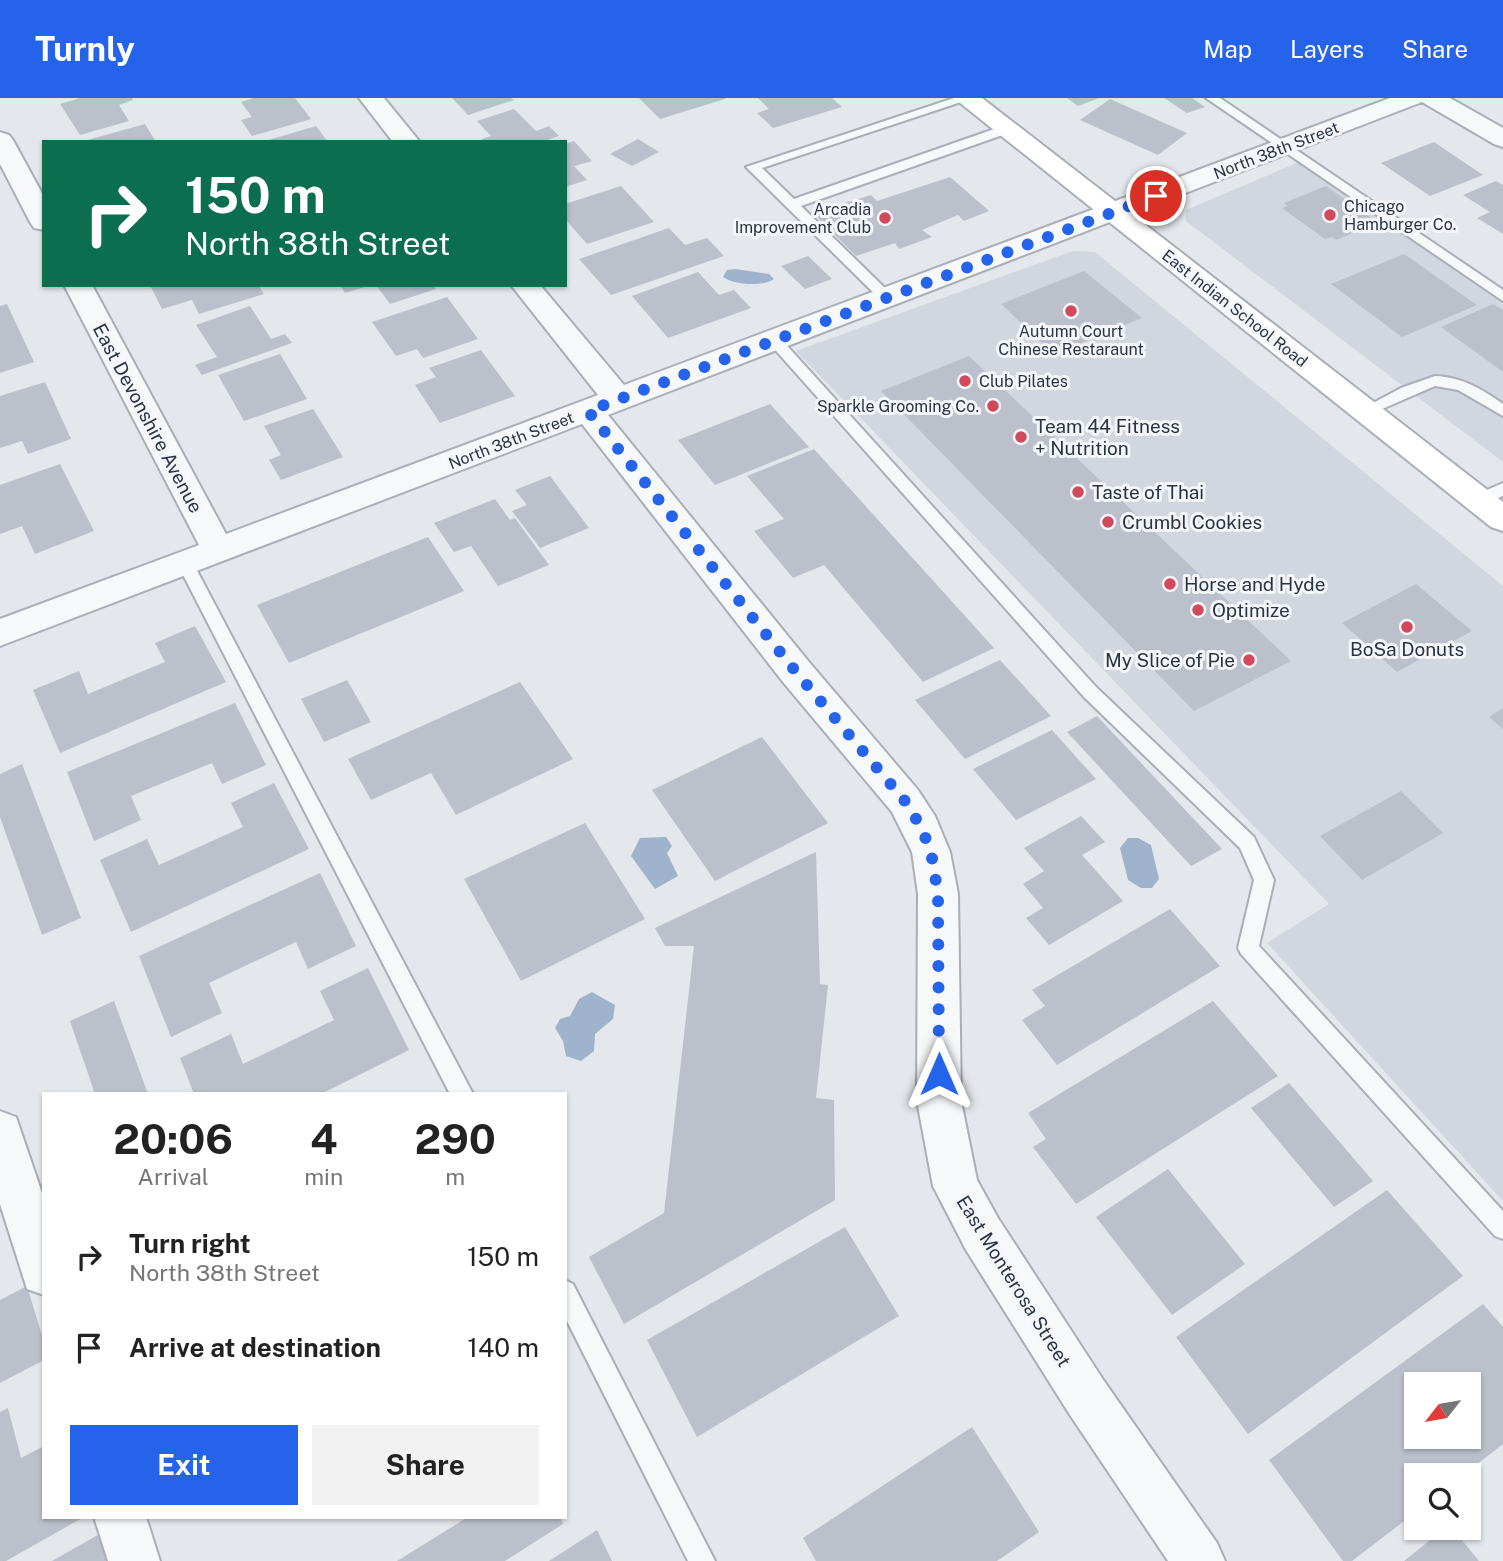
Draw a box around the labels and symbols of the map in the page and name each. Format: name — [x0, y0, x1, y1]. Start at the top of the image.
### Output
street label: North 38th Street — [1211, 118, 1342, 183]
pin — [1126, 166, 1186, 226]
place label: Chicago Hamburger Co. — [1344, 197, 1456, 234]
place label: Arcadia Improvement Club — [735, 200, 871, 237]
marker: Chicago Hamburger Co. — [1322, 207, 1338, 223]
marker: Arcadia Improvement Club — [877, 210, 893, 226]
street label: East Indian School Road — [1158, 246, 1311, 371]
marker: Autumn Court Chinese Restaraunt — [1063, 303, 1079, 319]
street label: East Devonshire Avenue — [89, 319, 207, 517]
place label: Autumn Court Chinese Restaraunt — [998, 322, 1144, 359]
place label: Club Pilates — [979, 372, 1068, 391]
marker: Club Pilates — [957, 373, 973, 389]
place label: Sparkle Grooming Co. — [817, 397, 979, 416]
marker: Sparkle Grooming Co. — [985, 398, 1001, 414]
street label: North 38th Street — [446, 408, 577, 473]
place label: Team 44 Fitness + Nutrition — [1035, 415, 1180, 459]
marker: Team 44 Fitness + Nutrition — [1013, 429, 1029, 445]
place label: Taste of Thai — [1092, 481, 1204, 503]
marker: Taste of Thai — [1070, 484, 1086, 500]
place label: Crumbl Cookies — [1122, 511, 1262, 533]
marker: Crumbl Cookies — [1100, 514, 1116, 530]
place label: Horse and Hyde — [1184, 573, 1325, 595]
marker: Horse and Hyde — [1162, 576, 1178, 592]
place label: Optimize — [1212, 599, 1290, 621]
marker: Optimize — [1190, 602, 1206, 618]
marker: BoSa Donuts — [1399, 619, 1415, 635]
place label: BoSa Donuts — [1350, 638, 1464, 660]
place label: My Slice of Pie — [1105, 649, 1235, 671]
marker: My Slice of Pie — [1241, 652, 1257, 668]
position arrow — [902, 1037, 976, 1111]
street label: East Monterosa Street — [952, 1191, 1076, 1371]
north arrow — [1404, 1372, 1480, 1449]

